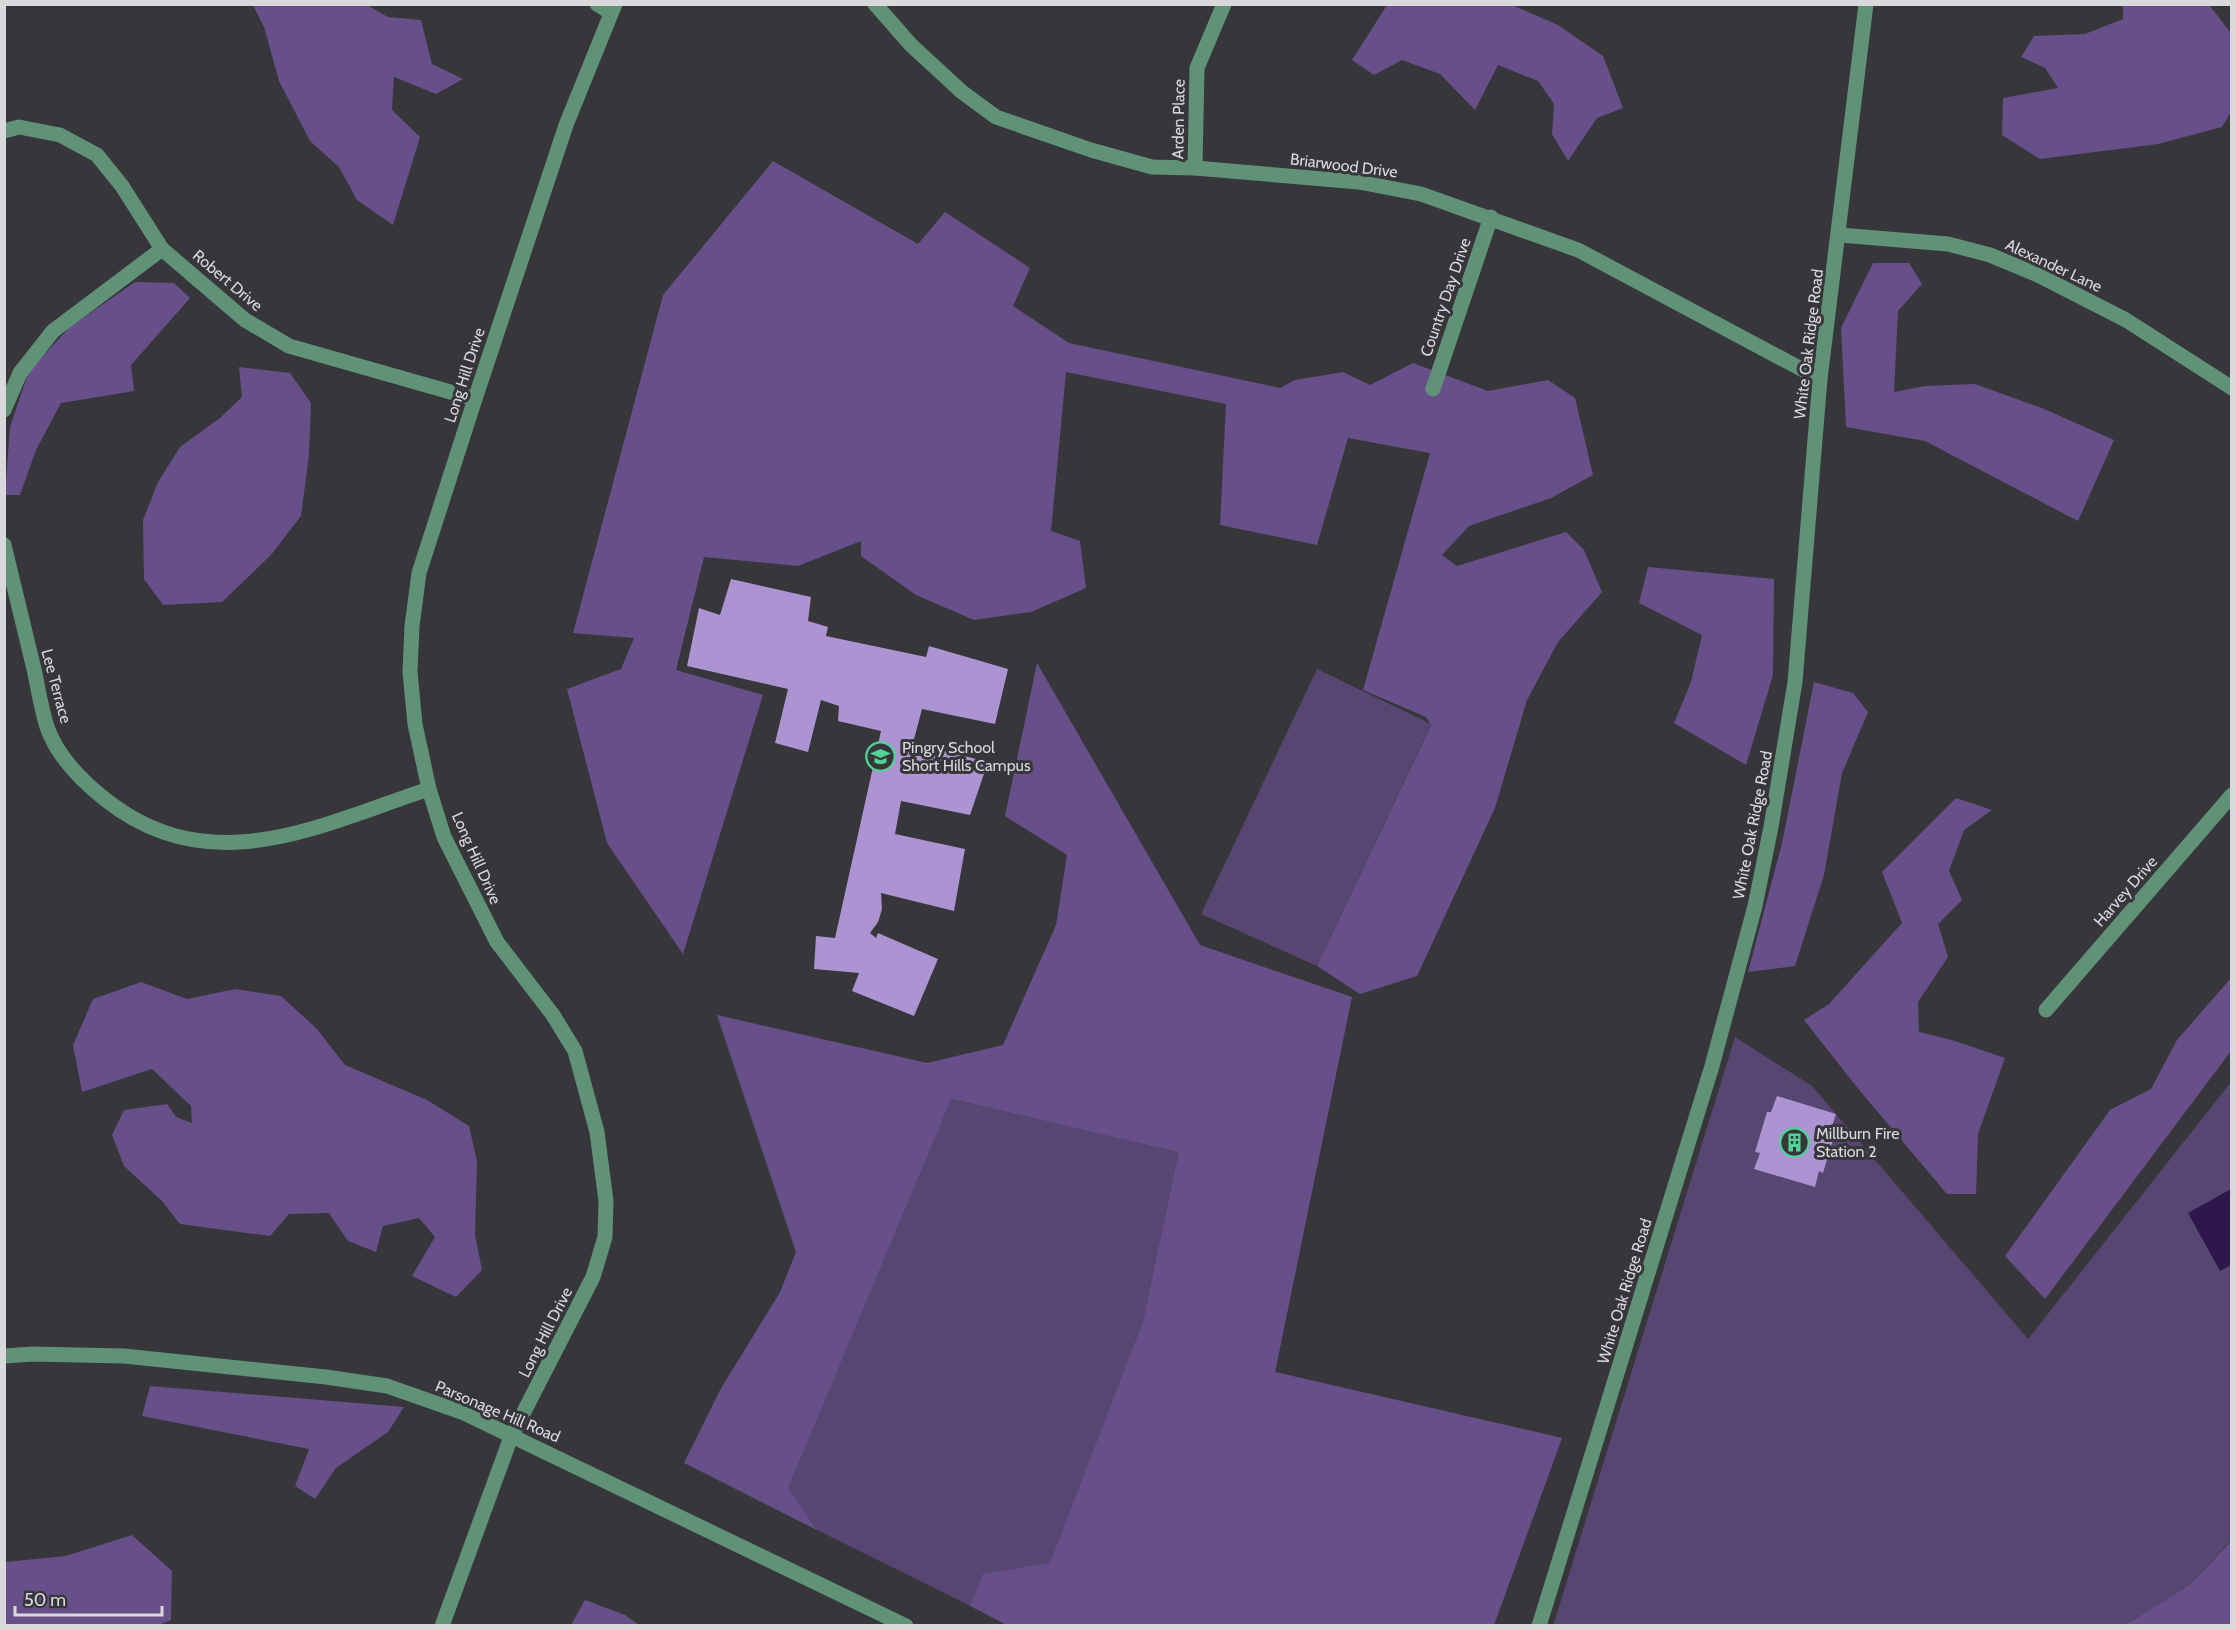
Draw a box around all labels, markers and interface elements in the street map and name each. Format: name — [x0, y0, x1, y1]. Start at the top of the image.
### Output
street label: Arden Place — [1168, 79, 1189, 159]
street label: Briarwood Drive — [1289, 149, 1399, 182]
street label: Country Day Drive — [1416, 235, 1475, 359]
street label: Alexander Lane — [2003, 235, 2105, 296]
street label: Robert Drive — [189, 246, 266, 315]
street label: White Oak Ridge Road — [1790, 268, 1827, 420]
street label: Long Hill Drive — [440, 325, 489, 425]
street label: Lee Terrace — [37, 647, 76, 725]
place label: Pingry School Short Hills Campus — [902, 738, 1031, 775]
school or university icon: Pingry School Short Hills Campus — [865, 740, 897, 772]
street label: White Oak Ridge Road — [1729, 749, 1776, 901]
street label: Long Hill Drive — [448, 809, 505, 907]
street label: Harvey Drive — [2090, 852, 2161, 930]
place label: Millburn Fire Station 2 — [1816, 1124, 1899, 1161]
building icon: Millburn Fire Station 2 — [1779, 1126, 1811, 1158]
street label: White Oak Ridge Road — [1593, 1216, 1656, 1366]
street label: Long Hill Drive — [515, 1284, 576, 1381]
street label: Parsonage Hill Road — [432, 1377, 563, 1446]
scale bar — [15, 1579, 162, 1617]
text: 50 m — [24, 1589, 66, 1611]

